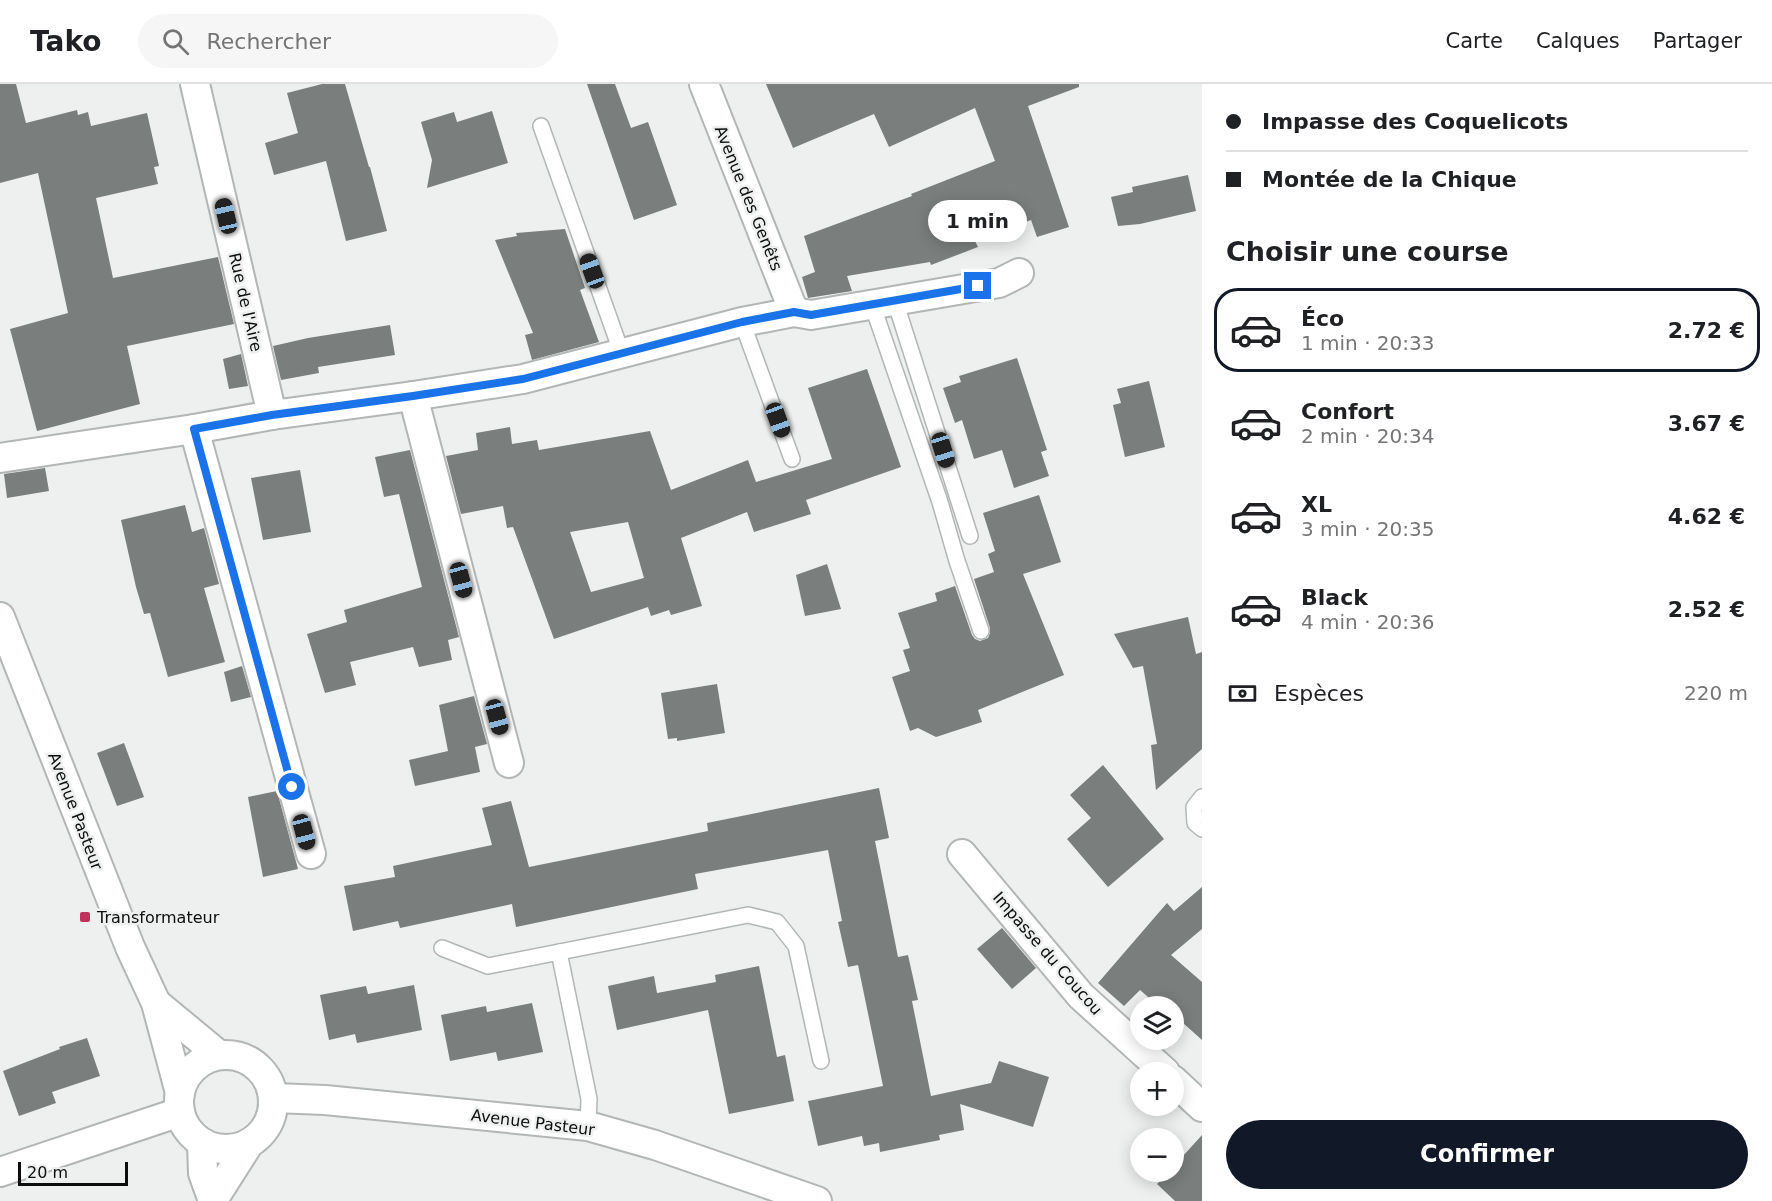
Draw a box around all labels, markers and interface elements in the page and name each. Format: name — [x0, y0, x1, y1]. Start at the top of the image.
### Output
search box — [138, 14, 558, 68]
text: Tako — [30, 25, 102, 58]
icon: search — [159, 25, 192, 58]
text: Rechercher — [207, 29, 331, 54]
text: Carte — [1446, 29, 1503, 53]
text: Calques — [1536, 29, 1620, 53]
text: Partager — [1653, 29, 1742, 53]
text: Impasse des Coquelicots — [1262, 109, 1568, 134]
street label: Avenue des Genêts — [711, 123, 786, 274]
text: Montée de la Chique — [1262, 167, 1517, 192]
car — [213, 196, 239, 236]
callout: 1 min — [928, 199, 1028, 241]
text: 1 min — [946, 209, 1009, 233]
text: Choisir une course — [1226, 236, 1509, 267]
street label: Rue de l'Aire — [225, 251, 266, 353]
car — [577, 251, 607, 291]
route end — [964, 272, 991, 299]
icon: car — [1229, 303, 1283, 357]
text: Éco — [1301, 306, 1344, 331]
text: 2.72 € — [1668, 318, 1745, 343]
text: 1 min · 20:33 — [1301, 331, 1435, 355]
icon: car — [1229, 396, 1283, 450]
text: Confort — [1301, 399, 1394, 424]
car — [763, 400, 793, 440]
text: 3.67 € — [1668, 411, 1745, 436]
text: 2 min · 20:34 — [1301, 424, 1435, 448]
car — [929, 430, 957, 470]
icon: car — [1229, 489, 1283, 543]
text: XL — [1301, 492, 1332, 517]
text: 4.62 € — [1668, 504, 1745, 529]
text: 3 min · 20:35 — [1301, 517, 1435, 541]
car — [448, 560, 474, 600]
icon: car — [1229, 582, 1283, 636]
text: Black — [1301, 585, 1368, 610]
text: 2.52 € — [1668, 597, 1745, 622]
text: 4 min · 20:36 — [1301, 610, 1435, 634]
icon: cash — [1226, 677, 1259, 710]
text: Espèces — [1274, 681, 1364, 706]
text: 220 m — [1684, 681, 1748, 705]
car — [484, 697, 510, 737]
street label: Avenue Pasteur — [44, 750, 107, 873]
route start — [278, 773, 305, 800]
car — [291, 812, 317, 852]
street label: Impasse du Coucou — [989, 888, 1106, 1019]
place label: Transformateur — [96, 908, 220, 927]
marker: Transformateur — [78, 910, 92, 924]
map controls — [1130, 996, 1184, 1182]
button: layers — [1130, 996, 1184, 1050]
button: + — [1130, 1062, 1184, 1116]
street label: Avenue Pasteur — [470, 1105, 596, 1140]
button: Confirmer — [1226, 1120, 1748, 1189]
button: − — [1130, 1128, 1184, 1182]
scale bar — [18, 1159, 128, 1186]
text: 20 m — [27, 1163, 68, 1182]

